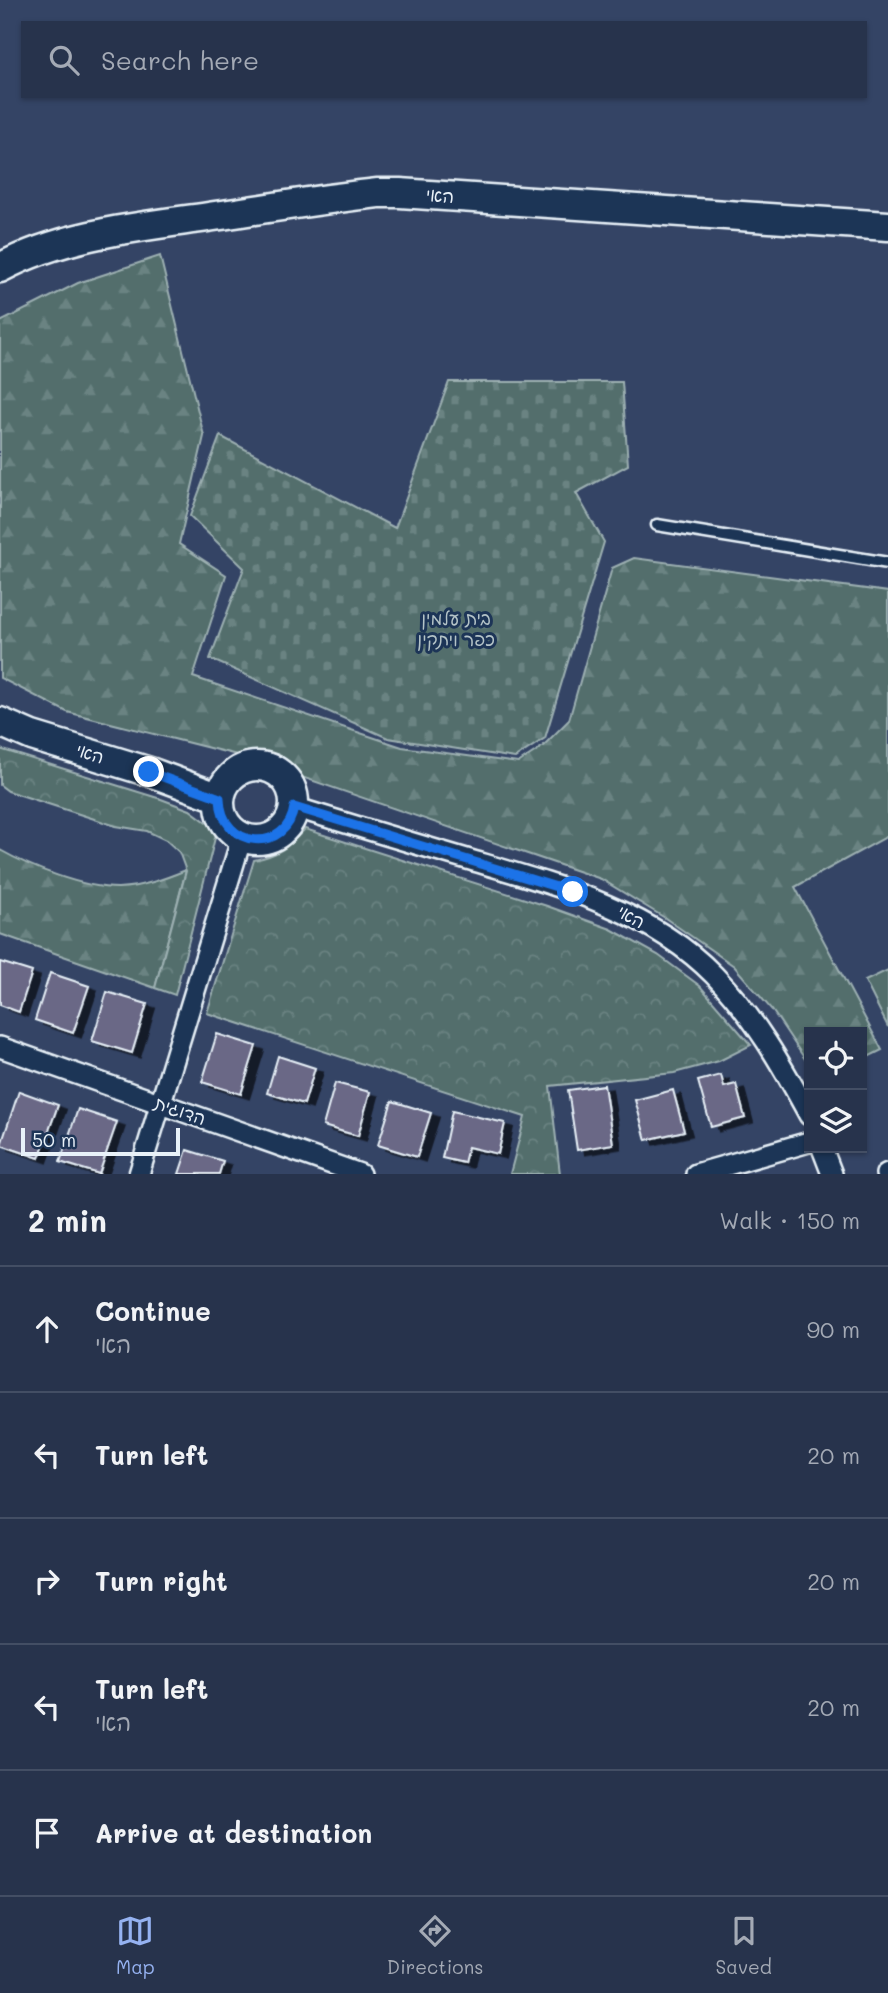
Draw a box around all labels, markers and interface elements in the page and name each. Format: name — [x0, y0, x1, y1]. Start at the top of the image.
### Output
search box — [21, 21, 867, 98]
icon: search — [45, 41, 83, 79]
text: Search here — [101, 43, 259, 77]
street label: האי — [425, 182, 455, 208]
park label: בית עלמין כפר ויתקין — [417, 606, 495, 651]
street label: האי — [73, 737, 107, 769]
route end — [133, 756, 164, 787]
route start — [557, 876, 588, 907]
street label: האי — [613, 899, 650, 933]
map controls — [804, 1027, 867, 1153]
button: locate — [804, 1027, 867, 1090]
street label: הדוגית — [150, 1090, 209, 1130]
button: layers — [804, 1090, 867, 1153]
scale bar — [21, 1125, 180, 1157]
text: 50 m — [32, 1127, 76, 1152]
text: 2 min — [28, 1200, 107, 1240]
text: Walk · 150 m — [719, 1205, 860, 1235]
text: Continue — [95, 1294, 211, 1328]
icon: ahead — [28, 1310, 66, 1348]
text: 90 m — [807, 1314, 860, 1344]
text: האי — [95, 1329, 131, 1359]
icon: left — [28, 1436, 66, 1474]
text: Turn left — [95, 1438, 208, 1472]
text: 20 m — [807, 1440, 860, 1470]
icon: right — [28, 1562, 66, 1600]
text: Turn right — [95, 1564, 228, 1598]
text: 20 m — [807, 1566, 860, 1596]
text: Turn left — [95, 1672, 208, 1706]
icon: left — [28, 1688, 66, 1726]
text: 20 m — [807, 1692, 860, 1722]
text: האי — [95, 1707, 131, 1737]
icon: arrive — [28, 1814, 66, 1852]
text: Arrive at destination — [95, 1816, 372, 1850]
tab: Map — [116, 1912, 155, 1979]
tab: Directions — [387, 1912, 483, 1979]
tab: Saved — [716, 1912, 772, 1979]

